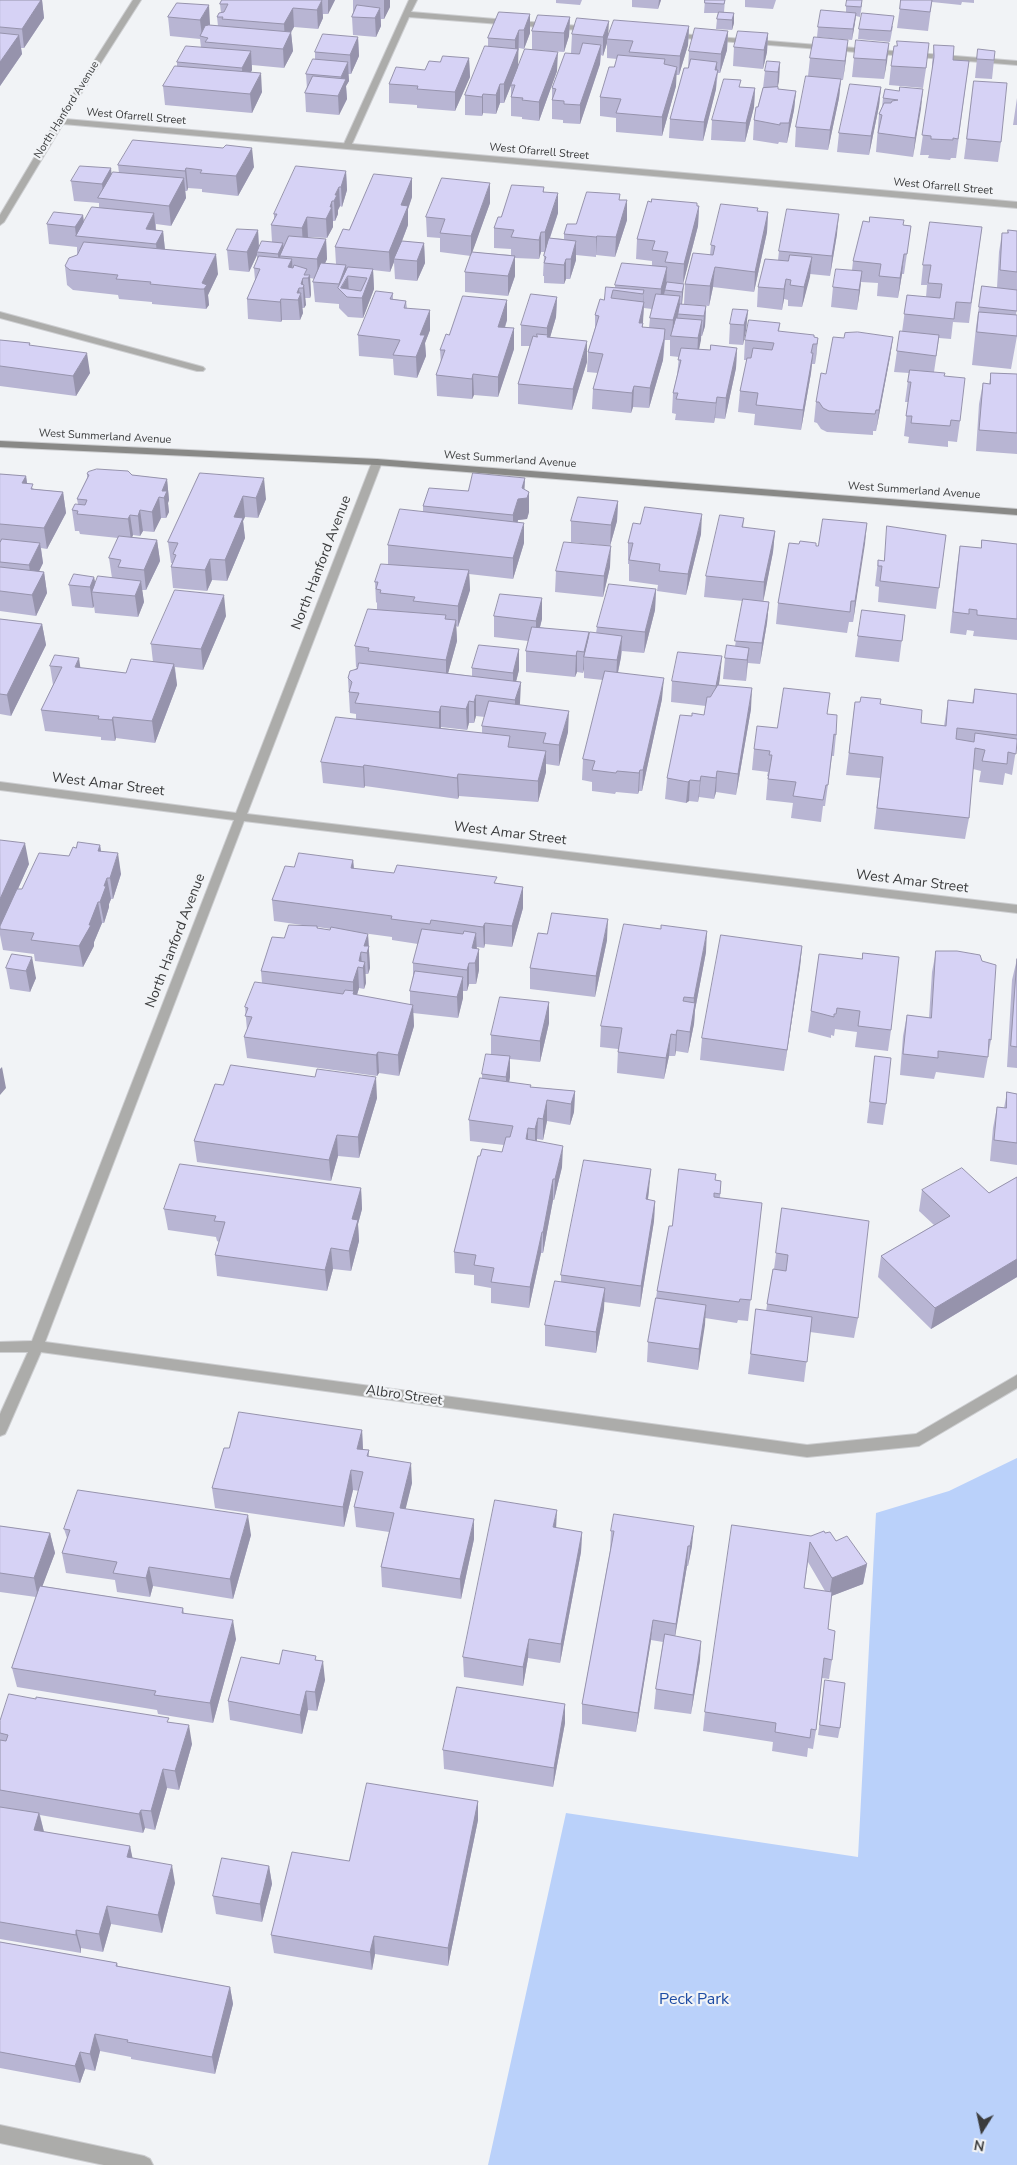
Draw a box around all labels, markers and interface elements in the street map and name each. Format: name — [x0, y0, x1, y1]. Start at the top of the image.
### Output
street label: North Hanford Avenue — [32, 59, 102, 161]
street label: West Ofarrell Street — [86, 106, 186, 128]
street label: West Ofarrell Street — [489, 141, 589, 163]
street label: West Ofarrell Street — [893, 176, 993, 198]
street label: West Summerland Avenue — [38, 427, 172, 447]
street label: West Summerland Avenue — [443, 449, 577, 471]
street label: West Summerland Avenue — [847, 480, 981, 502]
street label: North Hanford Avenue — [289, 493, 355, 633]
street label: West Amar Street — [51, 770, 165, 800]
street label: West Amar Street — [453, 819, 567, 849]
street label: West Amar Street — [855, 867, 969, 897]
street label: North Hanford Avenue — [143, 871, 209, 1011]
street label: Albro Street — [365, 1382, 443, 1410]
park label: Peck Park — [659, 1990, 729, 2010]
north arrow — [957, 2105, 1007, 2155]
text: N — [973, 2135, 986, 2156]

